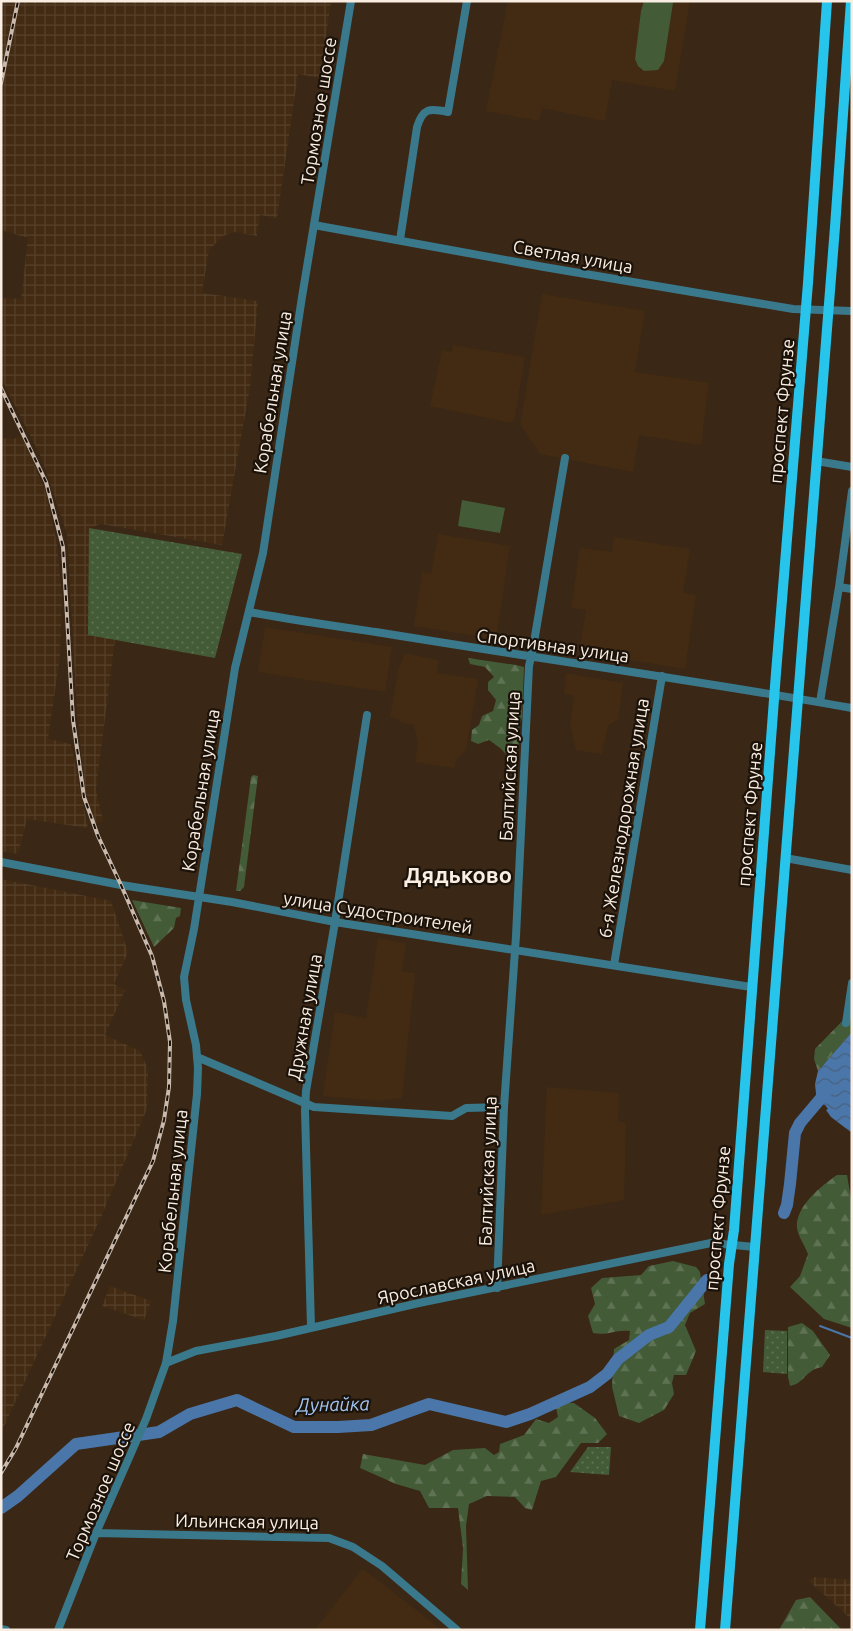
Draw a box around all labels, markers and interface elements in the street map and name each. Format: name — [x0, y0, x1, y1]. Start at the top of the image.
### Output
street label: Тормозное шоссе — [296, 36, 340, 186]
street label: Светлая улица — [512, 236, 634, 276]
street label: Корабельная улица — [249, 309, 295, 475]
street label: проспект Фрунзе — [765, 338, 797, 484]
street label: Спортивная улица — [475, 624, 631, 666]
street label: Балтийская улица — [495, 691, 523, 841]
street label: 6-я Железнодорожная улица — [594, 697, 652, 939]
street label: Корабельная улица — [177, 707, 223, 873]
street label: проспект Фрунзе — [733, 741, 765, 887]
district label: Дядьково — [404, 862, 512, 887]
street label: улица Судостроителей — [282, 887, 474, 937]
street label: Дружная улица — [283, 952, 325, 1082]
street label: Балтийская улица — [474, 1096, 500, 1246]
street label: Корабельная улица — [153, 1108, 191, 1274]
street label: проспект Фрунзе — [701, 1145, 733, 1291]
street label: Ярославская улица — [375, 1255, 537, 1307]
water label: Дунайка — [294, 1392, 370, 1416]
street label: Тормозное шоссе — [62, 1418, 138, 1564]
street label: Ильинская улица — [175, 1510, 319, 1532]

